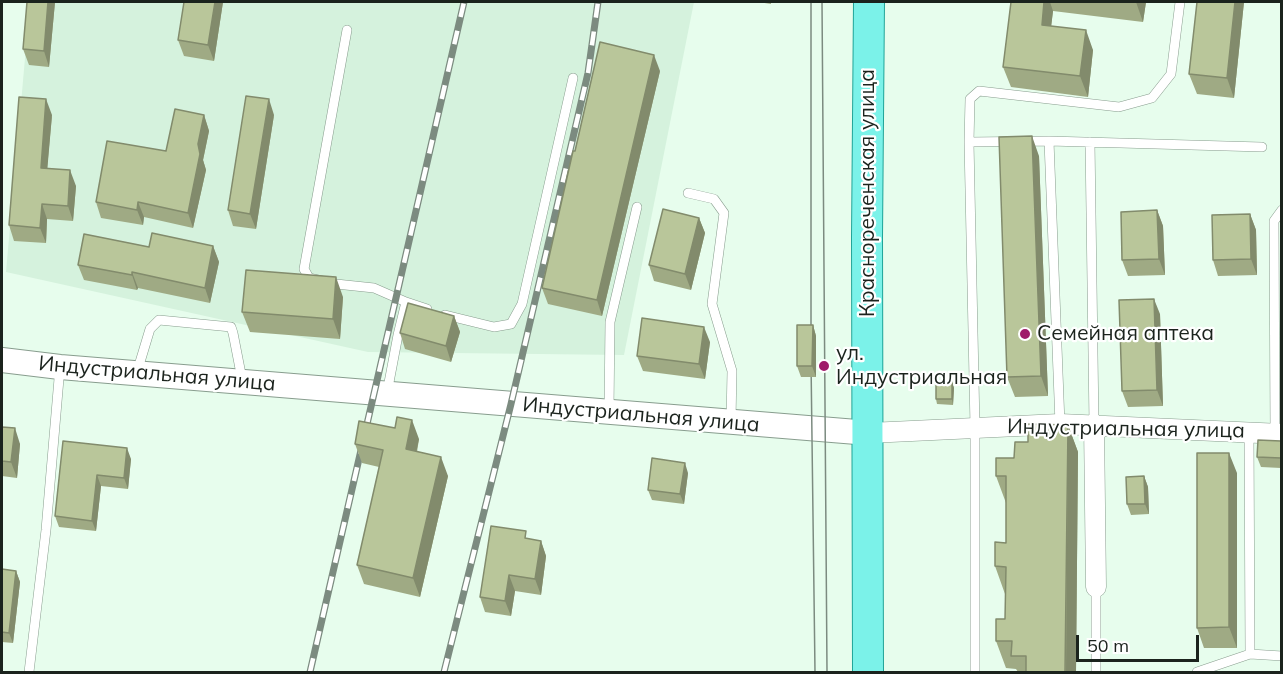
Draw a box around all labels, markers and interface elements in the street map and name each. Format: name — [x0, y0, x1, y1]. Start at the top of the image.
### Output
street label: Краснореченская улица — [855, 69, 881, 317]
place label: Семейная аптека — [1037, 321, 1214, 347]
marker: Семейная аптека — [1018, 327, 1032, 341]
place label: ул. Индустриальная — [836, 341, 1007, 391]
street label: Индустриальная улица — [37, 351, 277, 397]
marker: ул. Индустриальная — [817, 359, 831, 373]
street label: Индустриальная улица — [521, 392, 761, 438]
street label: Индустриальная улица — [1007, 414, 1245, 444]
scale bar — [1079, 623, 1202, 661]
text: 50 m — [1087, 634, 1129, 657]

